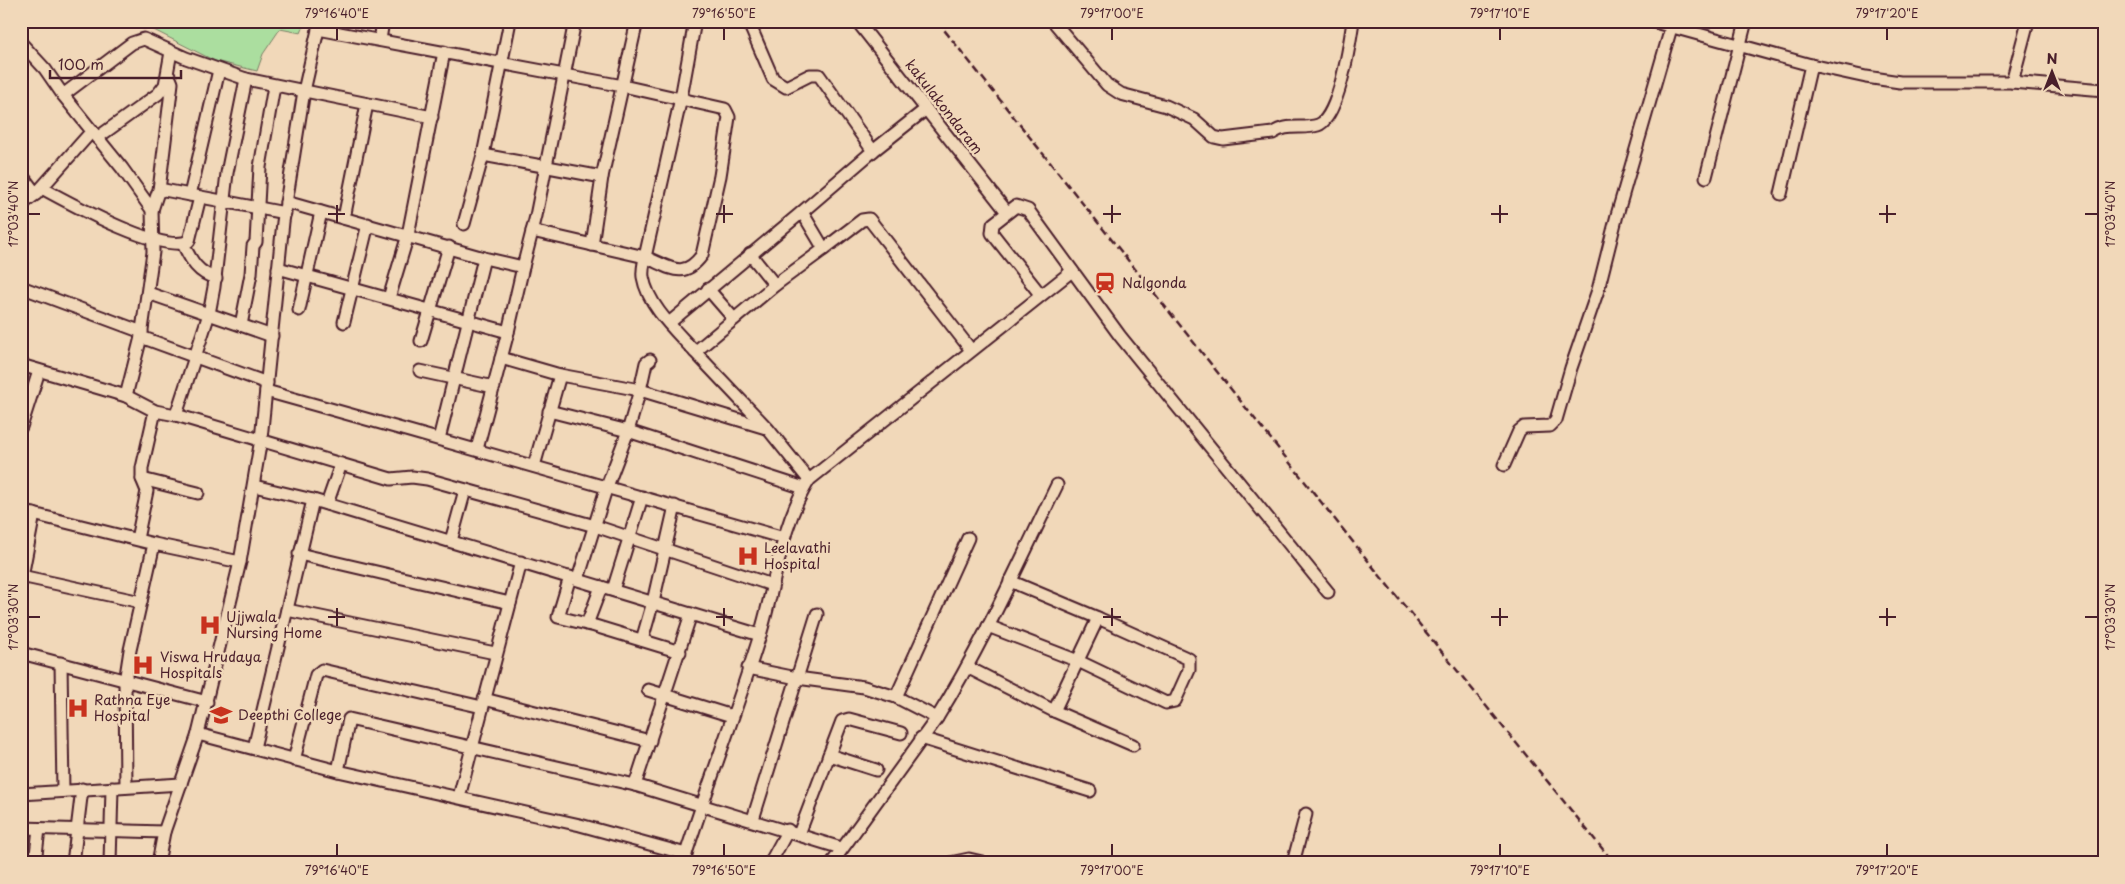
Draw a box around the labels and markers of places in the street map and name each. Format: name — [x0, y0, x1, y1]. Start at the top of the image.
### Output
station icon: Nalgonda — [1092, 270, 1118, 296]
place label: Nalgonda — [1122, 272, 1187, 293]
place label: Leelavathi Hospital — [764, 537, 831, 574]
hospital icon: Leelavathi Hospital — [735, 543, 761, 569]
place label: Ujjwala Nursing Home — [226, 606, 322, 643]
hospital icon: Ujjwala Nursing Home — [197, 612, 223, 638]
place label: Viswa Hrudaya Hospitals — [160, 646, 262, 683]
hospital icon: Viswa Hrudaya Hospitals — [130, 652, 156, 678]
place label: Rathna Eye Hospital — [94, 689, 170, 726]
hospital icon: Rathna Eye Hospital — [65, 695, 91, 721]
school or university icon: Deepthi College — [208, 702, 234, 728]
place label: Deepthi College — [238, 704, 342, 725]

